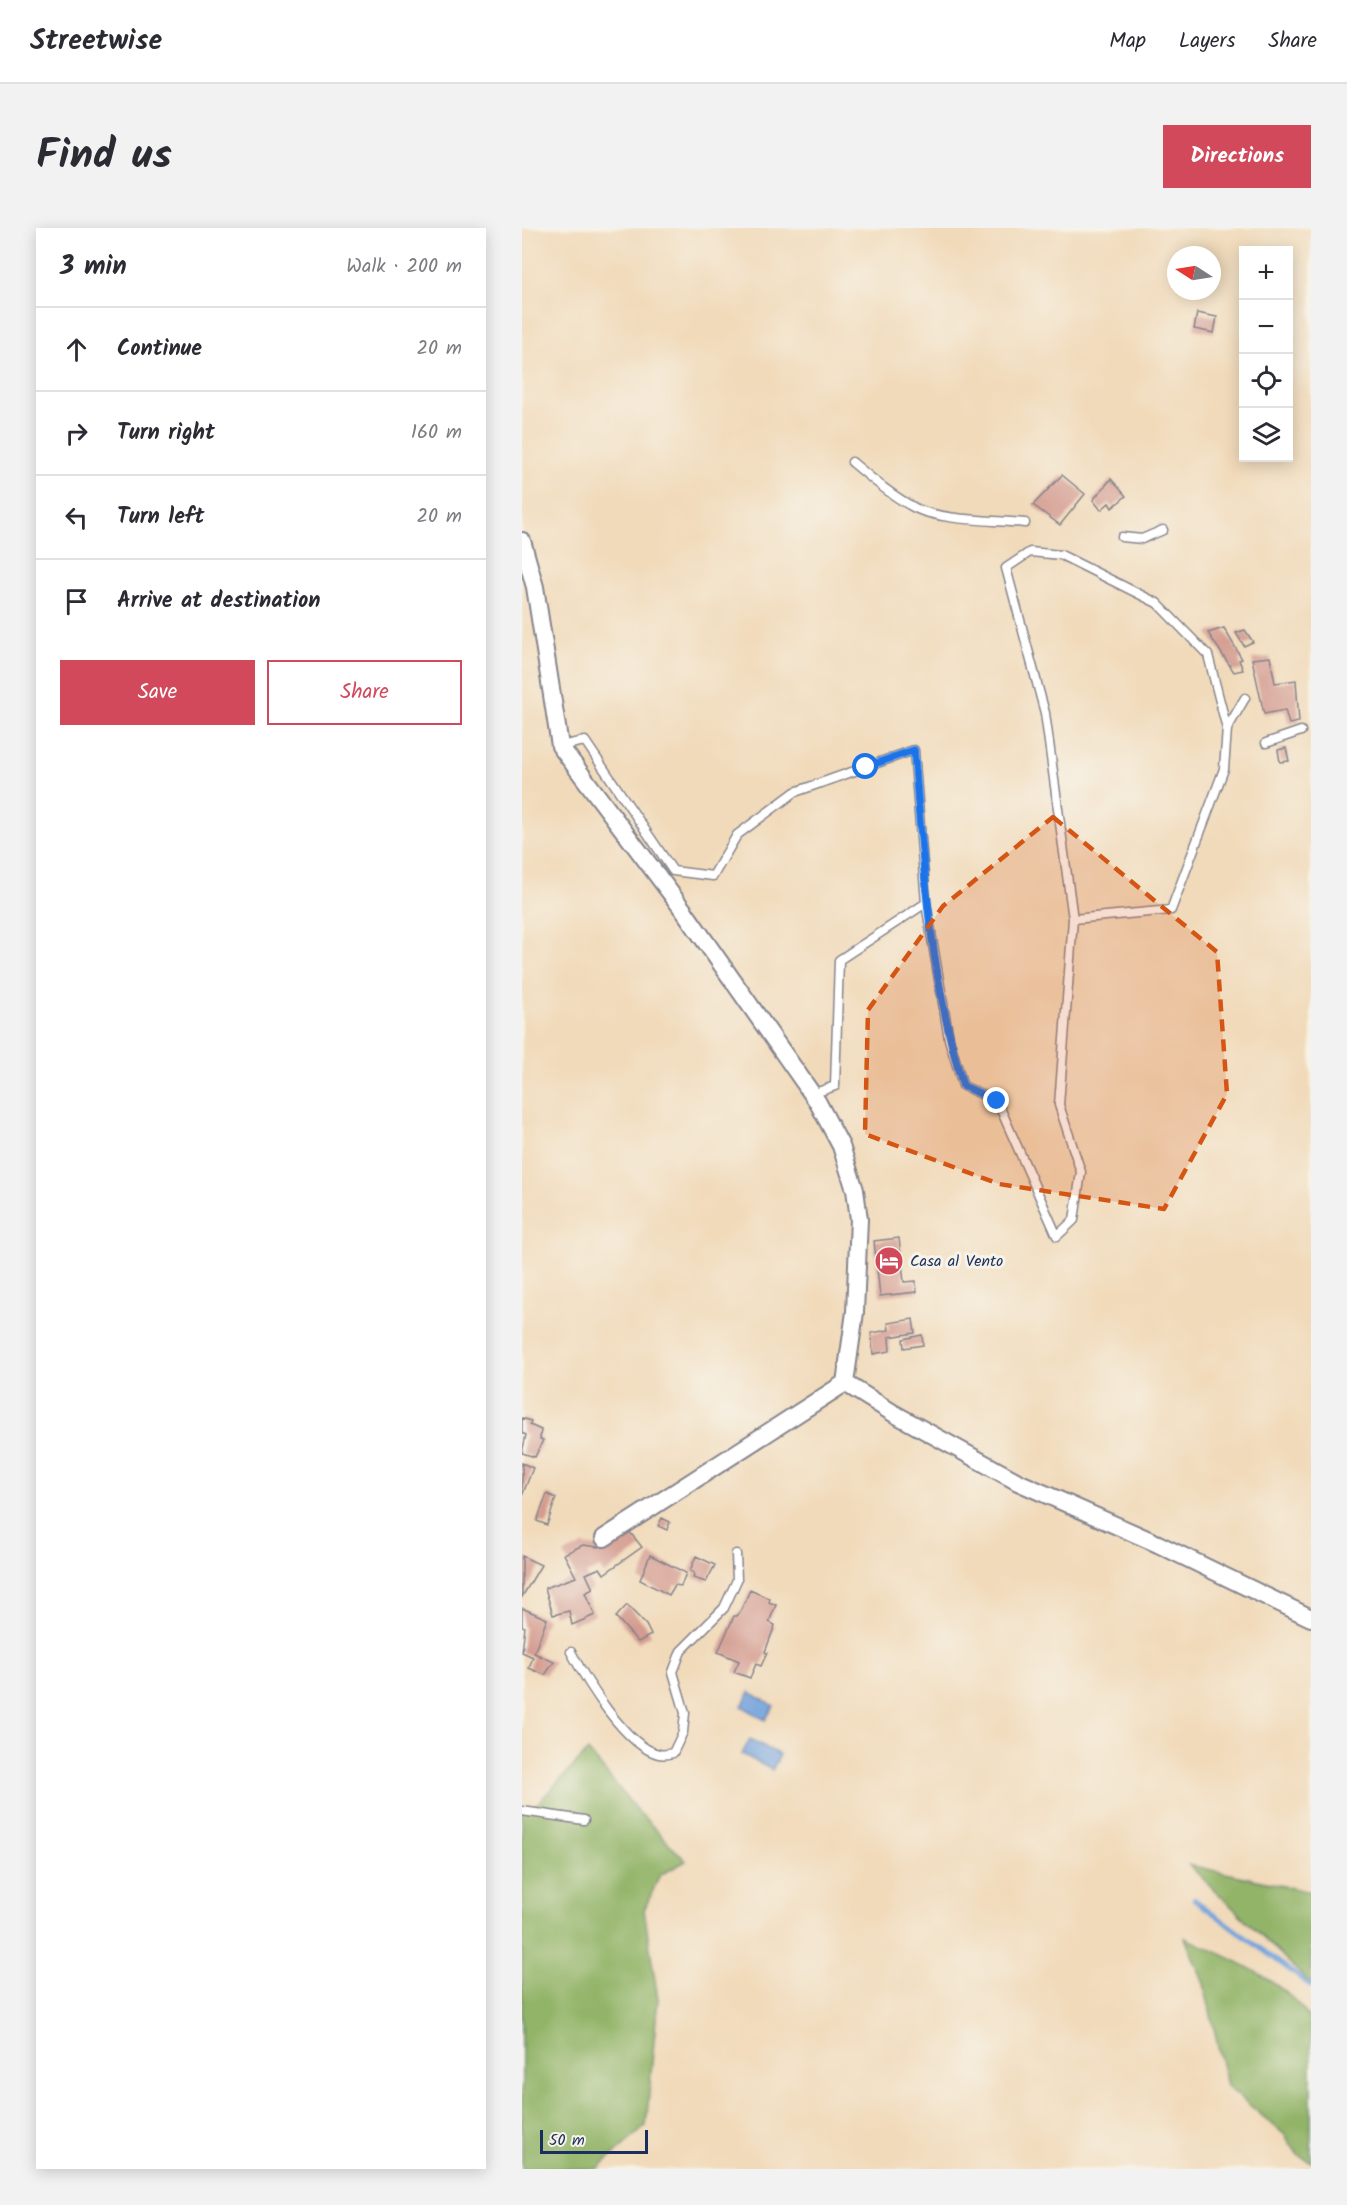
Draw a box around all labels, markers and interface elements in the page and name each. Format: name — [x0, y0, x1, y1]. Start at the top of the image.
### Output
text: Streetwise — [30, 19, 162, 64]
text: Map — [1109, 25, 1146, 58]
text: Layers — [1179, 25, 1235, 58]
text: Share — [1268, 25, 1317, 58]
text: Find us — [36, 123, 172, 190]
button: Directions — [1163, 125, 1311, 188]
text: 3 min — [60, 246, 127, 288]
north arrow — [1167, 246, 1221, 300]
map controls — [1239, 246, 1293, 462]
button: + — [1239, 246, 1293, 300]
text: Walk · 200 m — [346, 251, 462, 283]
button: − — [1239, 300, 1293, 354]
text: Continue — [117, 332, 202, 367]
icon: ahead — [60, 333, 93, 366]
text: 20 m — [416, 333, 462, 365]
button: locate — [1239, 354, 1293, 408]
button: layers — [1239, 408, 1293, 462]
text: Turn right — [117, 416, 215, 451]
icon: right — [60, 417, 93, 450]
text: 160 m — [411, 417, 462, 449]
text: Turn left — [117, 500, 204, 535]
icon: left — [60, 501, 93, 534]
text: 20 m — [416, 501, 462, 533]
text: Arrive at destination — [117, 584, 320, 619]
icon: arrive — [60, 585, 93, 618]
button: Save — [60, 660, 255, 725]
button: Share — [267, 660, 462, 725]
route start — [852, 753, 878, 779]
route end — [983, 1087, 1009, 1113]
hotel icon: Casa al Vento — [873, 1245, 905, 1277]
place label: Casa al Vento — [910, 1249, 1003, 1274]
scale bar — [540, 2127, 648, 2154]
text: 50 m — [549, 2128, 585, 2153]

